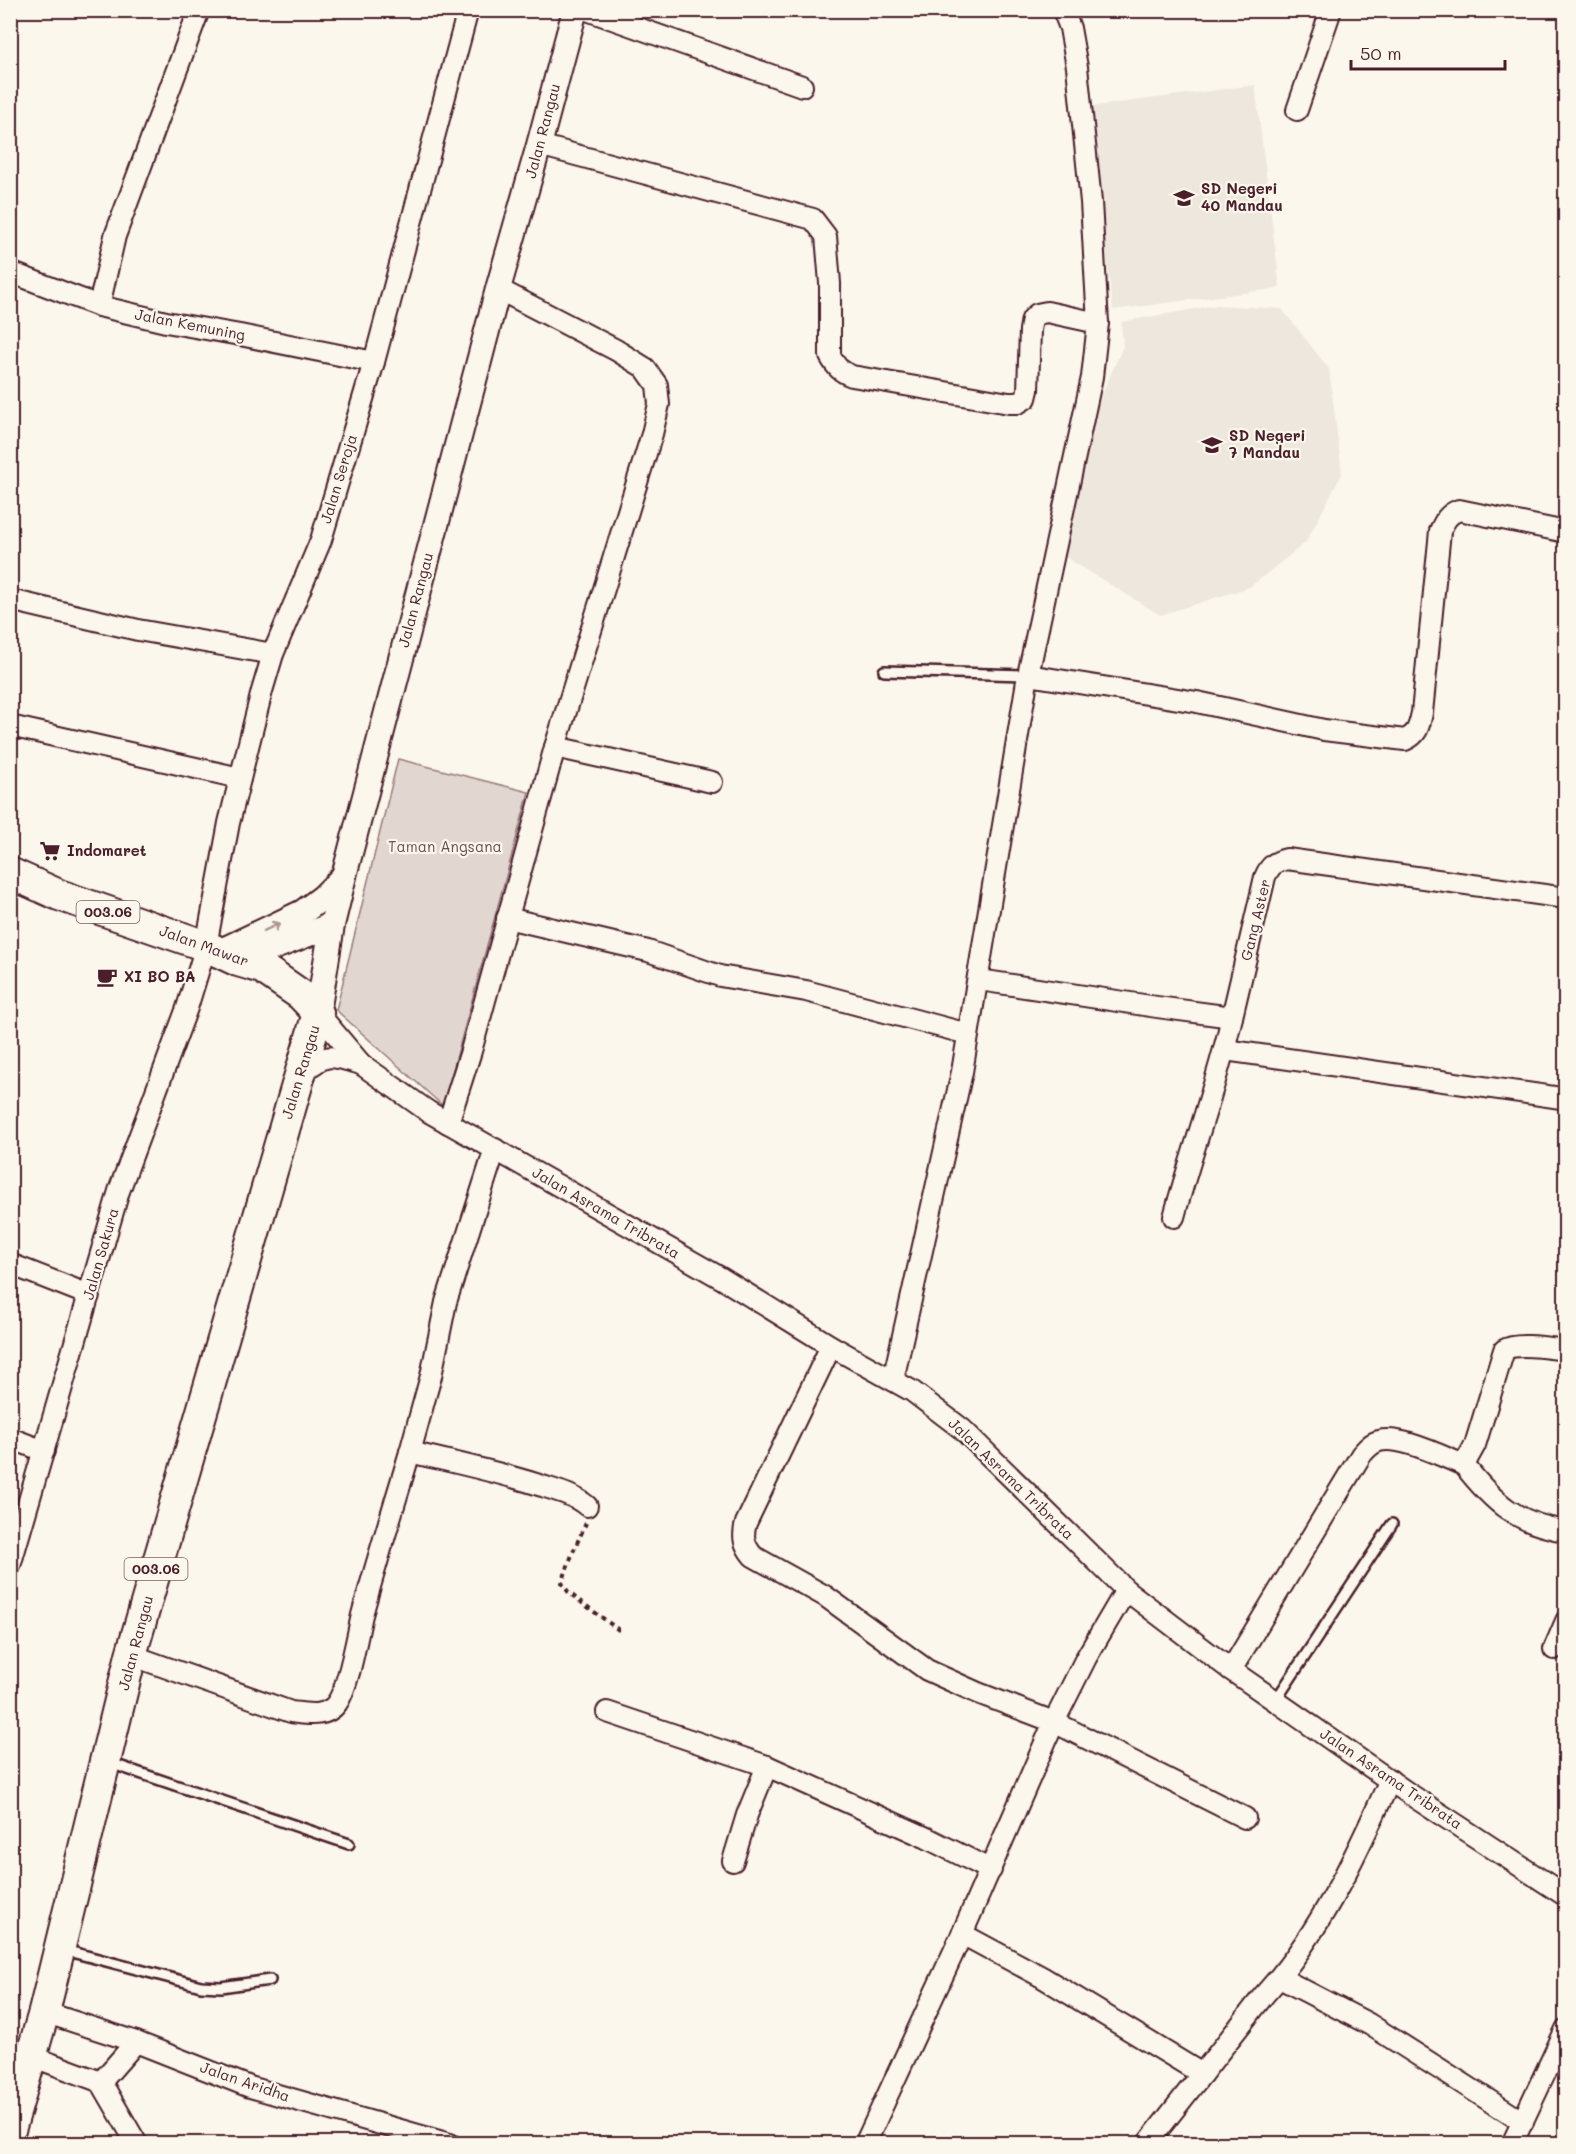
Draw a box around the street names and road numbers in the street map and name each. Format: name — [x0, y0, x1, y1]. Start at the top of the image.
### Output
street label: Jalan Rangau — [520, 81, 564, 180]
street label: Jalan Kemuning — [133, 303, 247, 345]
street label: Jalan Seroja — [315, 432, 361, 526]
street label: Jalan Rangau — [393, 550, 437, 649]
street label: Gang Aster — [1235, 877, 1275, 963]
road number: 003.06 — [76, 901, 140, 923]
street label: Jalan Mawar — [157, 920, 252, 970]
street label: Jalan Rangau — [276, 1022, 324, 1121]
street label: Jalan Asrama Tribrata — [529, 1162, 684, 1263]
street label: Jalan Sakura — [77, 1205, 123, 1302]
street label: Jalan Asrama Tribrata — [945, 1413, 1079, 1544]
road number: 003.06 — [124, 1558, 188, 1580]
street label: Jalan Rangau — [113, 1593, 157, 1692]
street label: Jalan Asrama Tribrata — [1317, 1723, 1466, 1833]
street label: Jalan Aridha — [198, 2056, 293, 2106]

